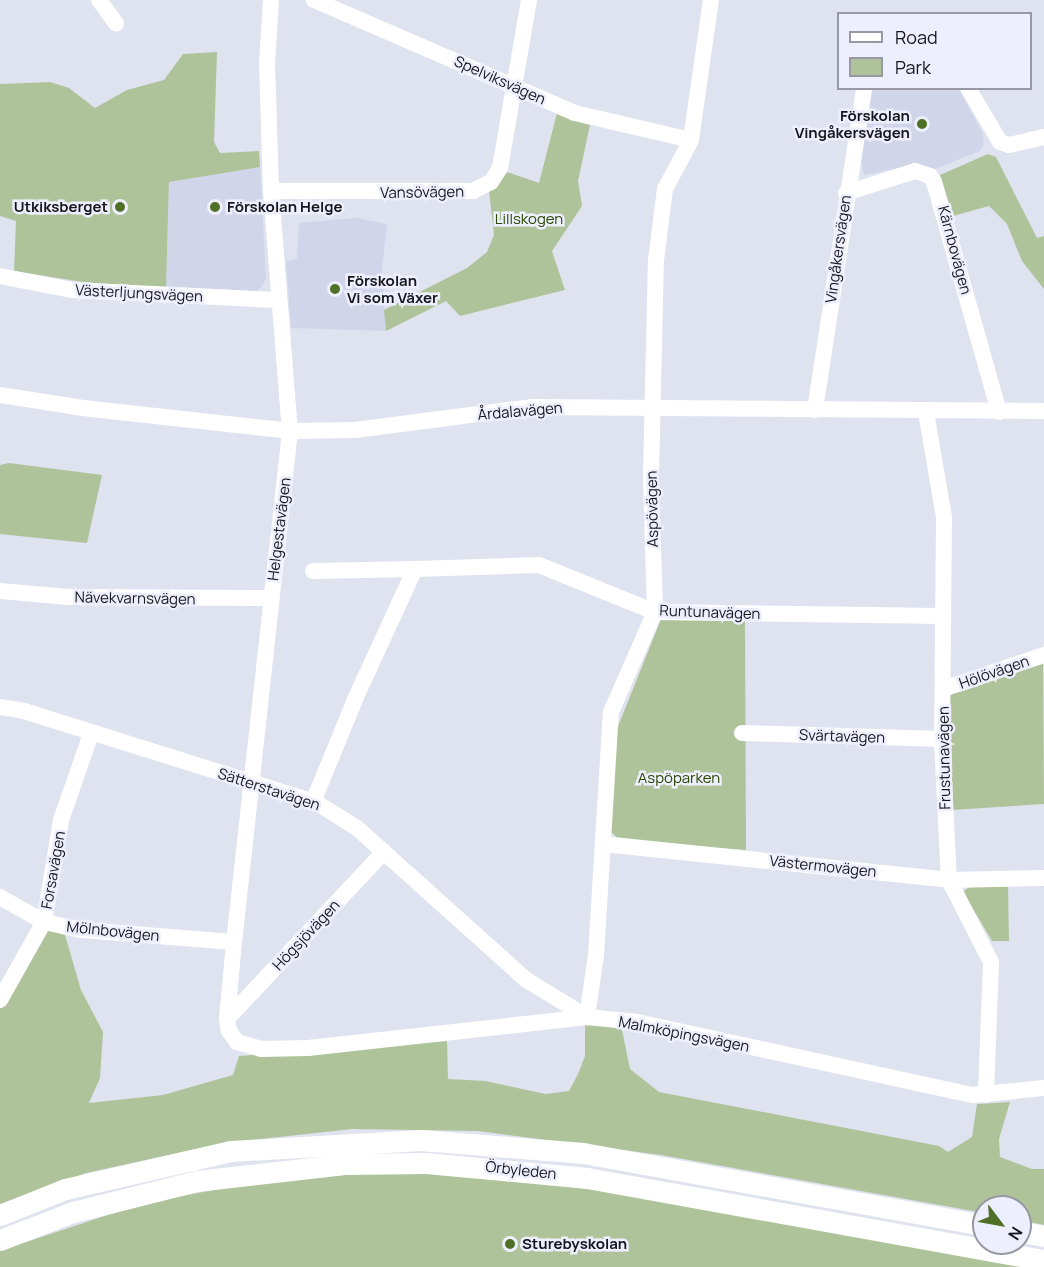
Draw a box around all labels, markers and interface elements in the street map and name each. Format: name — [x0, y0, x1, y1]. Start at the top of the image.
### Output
legend — [837, 12, 1032, 90]
text: Road — [895, 25, 938, 49]
street label: Spelviksvägen — [451, 52, 549, 108]
text: Park — [895, 55, 931, 79]
place label: Förskolan Vingåkersvägen — [795, 106, 910, 141]
marker: Förskolan Vingåkersvägen — [915, 117, 929, 131]
street label: Vansövägen — [380, 182, 464, 202]
street label: Vingåkersvägen — [822, 194, 854, 304]
place label: Utkiksberget — [14, 198, 108, 216]
place label: Förskolan Helge — [227, 198, 342, 216]
marker: Utkiksberget — [113, 200, 127, 214]
marker: Förskolan Helge — [208, 200, 222, 214]
street label: Kärnbovägen — [935, 204, 975, 296]
park label: Lillskogen — [495, 210, 563, 228]
place label: Förskolan Vi som Växer — [347, 271, 438, 306]
street label: Västerljungsvägen — [75, 281, 203, 305]
marker: Förskolan Vi som Växer — [328, 282, 342, 296]
street label: Årdalavägen — [477, 398, 563, 424]
street label: Aspövägen — [642, 471, 662, 547]
street label: Helgestavägen — [264, 476, 294, 582]
street label: Nävekvarnsvägen — [74, 588, 196, 608]
street label: Runtunavägen — [659, 601, 761, 623]
street label: Hölövägen — [957, 652, 1031, 692]
street label: Frustunavägen — [934, 706, 954, 810]
street label: Svärtavägen — [799, 726, 885, 746]
street label: Sätterstavägen — [216, 764, 322, 814]
park label: Aspöparken — [638, 769, 720, 787]
street label: Forsavägen — [37, 830, 69, 910]
street label: Västermovägen — [769, 851, 877, 881]
street label: Högsjövägen — [269, 896, 343, 974]
street label: Mölnbovägen — [66, 917, 160, 945]
street label: Malmköpingsvägen — [617, 1012, 751, 1056]
street label: Örbyleden — [485, 1157, 557, 1183]
north arrow — [972, 1195, 1032, 1255]
text: N — [1003, 1223, 1028, 1244]
place label: Sturebyskolan — [522, 1235, 627, 1253]
marker: Sturebyskolan — [503, 1237, 517, 1251]

